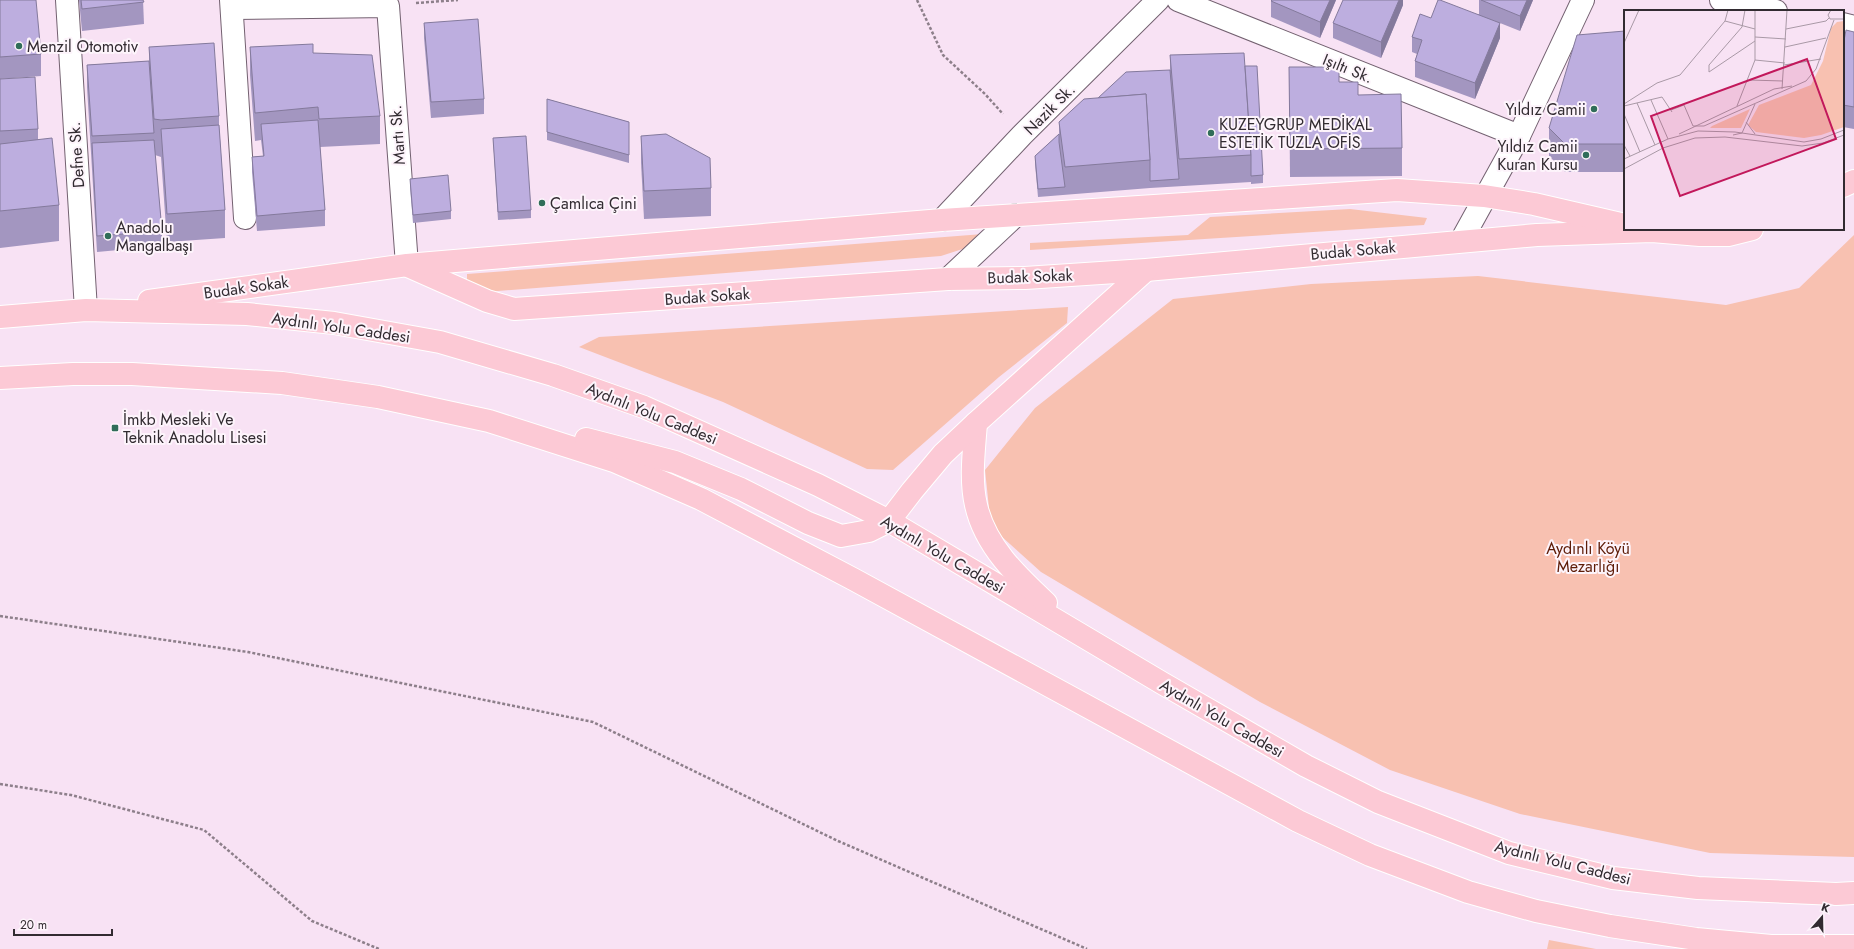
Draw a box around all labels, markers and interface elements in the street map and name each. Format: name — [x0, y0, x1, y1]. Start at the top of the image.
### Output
inset map — [1624, 10, 1844, 230]
place label: Menzil Otomotiv — [27, 35, 139, 58]
marker: Menzil Otomotiv — [14, 41, 24, 51]
street label: Işıltı Sk. — [1319, 48, 1376, 89]
street label: Nazik Sk. — [1018, 78, 1080, 140]
place label: Yıldız Camii — [1506, 98, 1586, 121]
street label: Martı Sk. — [384, 104, 411, 166]
marker: Yıldız Camii — [1589, 104, 1599, 114]
place label: KUZEYGRUP MEDİKAL ESTETİK TUZLA OFİS — [1219, 113, 1373, 154]
street label: Defne Sk. — [63, 121, 90, 189]
marker: KUZEYGRUP MEDİKAL ESTETİK TUZLA OFİS — [1206, 128, 1216, 138]
place label: Yıldız Camii Kuran Kursu — [1497, 135, 1578, 176]
marker: Yıldız Camii Kuran Kursu — [1581, 150, 1591, 160]
place label: Çamlıca Çini — [550, 192, 637, 215]
marker: Çamlıca Çini — [537, 198, 547, 208]
place label: Anadolu Mangalbaşı — [116, 216, 193, 257]
marker: Anadolu Mangalbaşı — [103, 231, 113, 241]
street label: Budak Sokak — [1310, 235, 1397, 266]
street label: Budak Sokak — [987, 263, 1074, 289]
street label: Budak Sokak — [202, 270, 291, 305]
street label: Budak Sokak — [664, 282, 751, 311]
street label: Aydınlı Yolu Caddesi — [270, 306, 412, 349]
street label: Aydınlı Yolu Caddesi — [583, 377, 721, 450]
place label: İmkb Mesleki Ve Teknik Anadolu Lisesi — [123, 408, 267, 449]
marker: İmkb Mesleki Ve Teknik Anadolu Lisesi — [110, 423, 120, 433]
street label: Aydınlı Yolu Caddesi — [876, 510, 1009, 599]
park label: Aydınlı Köyü Mezarlığı — [1546, 537, 1630, 578]
street label: Aydınlı Yolu Caddesi — [1155, 674, 1288, 763]
street label: Aydınlı Yolu Caddesi — [1492, 834, 1634, 891]
north arrow — [1802, 897, 1842, 937]
text: K — [1819, 899, 1832, 917]
scale bar — [14, 911, 112, 937]
text: 20 m — [20, 916, 47, 934]

